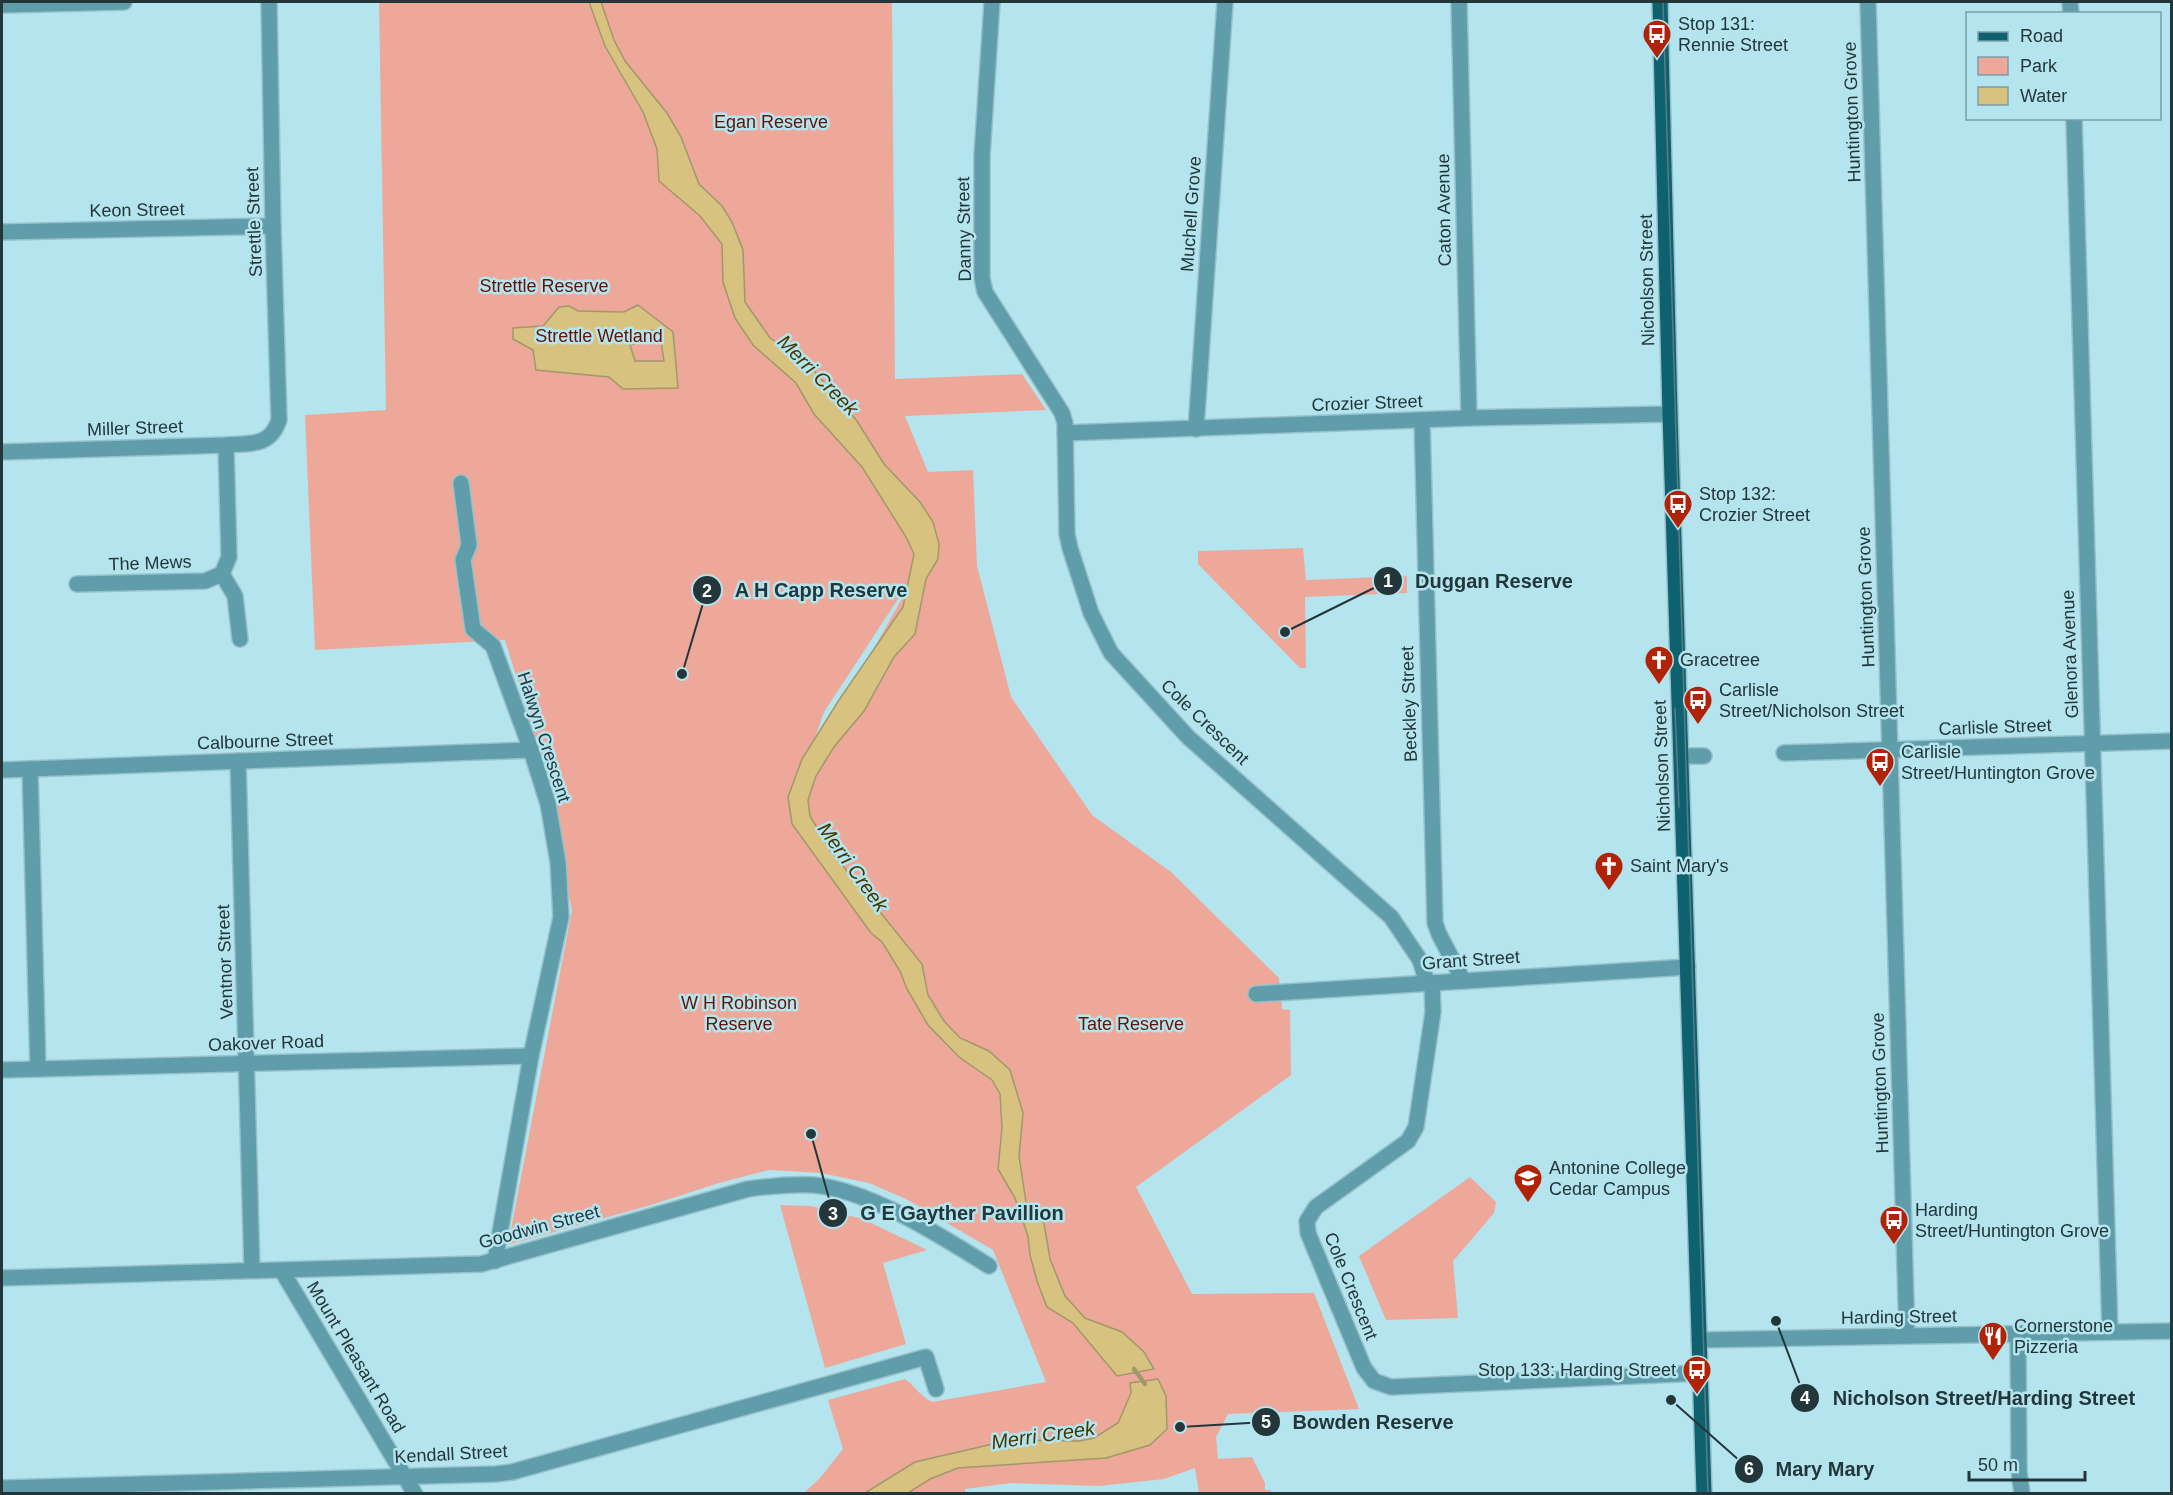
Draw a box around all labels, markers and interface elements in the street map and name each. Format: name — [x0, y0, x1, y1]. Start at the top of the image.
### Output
legend — [1966, 12, 2161, 120]
place label: Stop 131: Rennie Street — [1678, 14, 1788, 55]
bus stop icon: Stop 131: Rennie Street — [1641, 18, 1673, 60]
text: Road — [2020, 26, 2063, 46]
street label: Huntington Grove — [1840, 41, 1864, 183]
text: Park — [2020, 56, 2058, 76]
text: Water — [2020, 86, 2067, 106]
park label: Egan Reserve — [714, 112, 828, 132]
street label: Caton Avenue — [1433, 153, 1455, 267]
street label: Muchell Grove — [1177, 155, 1205, 273]
street label: Strettle Street — [242, 167, 266, 277]
street label: Danny Street — [953, 176, 975, 282]
street label: Keon Street — [89, 199, 185, 221]
street label: Nicholson Street — [1636, 214, 1658, 346]
park label: Strettle Reserve — [479, 276, 609, 296]
park label: Strettle Wetland — [535, 326, 663, 346]
water label: Merri Creek — [773, 330, 863, 420]
street label: Crozier Street — [1311, 391, 1423, 415]
street label: Miller Street — [87, 416, 183, 440]
place label: Stop 132: Crozier Street — [1699, 484, 1810, 525]
bus stop icon: Stop 132: Crozier Street — [1662, 488, 1694, 530]
street label: Huntington Grove — [1854, 526, 1878, 668]
street label: The Mews — [108, 552, 192, 574]
callout: Duggan Reserve — [1373, 562, 1585, 600]
text: Duggan Reserve — [1415, 570, 1573, 592]
callout: A H Capp Reserve — [692, 571, 920, 609]
text: 1 — [1383, 571, 1393, 591]
text: A H Capp Reserve — [735, 579, 907, 601]
text: 2 — [702, 581, 712, 601]
street label: Glenora Avenue — [2058, 589, 2082, 719]
church icon: Gracetree — [1643, 644, 1675, 686]
street label: Beckley Street — [1397, 646, 1421, 762]
place label: Gracetree — [1680, 650, 1760, 670]
street label: Halwyn Crescent — [513, 669, 575, 805]
street label: Cole Crescent — [1157, 675, 1253, 769]
place label: Carlisle Street/Nicholson Street — [1719, 680, 1904, 721]
bus stop icon: Carlisle Street/Nicholson Street — [1682, 684, 1714, 726]
street label: Nicholson Street — [1650, 700, 1674, 832]
street label: Carlisle Street — [1938, 715, 2052, 739]
street label: Calbourne Street — [197, 729, 333, 753]
place label: Carlisle Street/Huntington Grove — [1901, 742, 2095, 783]
bus stop icon: Carlisle Street/Huntington Grove — [1864, 746, 1896, 788]
water label: Merri Creek — [813, 818, 893, 917]
church icon: Saint Mary's — [1593, 850, 1625, 892]
place label: Saint Mary's — [1630, 856, 1728, 876]
street label: Ventnor Street — [213, 904, 237, 1020]
street label: Grant Street — [1421, 947, 1521, 973]
park label: W H Robinson Reserve — [681, 993, 797, 1034]
street label: Huntington Grove — [1868, 1012, 1892, 1154]
park label: Tate Reserve — [1078, 1014, 1184, 1034]
street label: Oakover Road — [208, 1031, 324, 1055]
place label: Antonine College Cedar Campus — [1549, 1158, 1686, 1199]
school or university icon: Antonine College Cedar Campus — [1512, 1162, 1544, 1204]
callout: G E Gayther Pavillion — [818, 1194, 1075, 1232]
place label: Harding Street/Huntington Grove — [1915, 1200, 2109, 1241]
street label: Goodwin Street — [476, 1201, 602, 1253]
text: G E Gayther Pavillion — [860, 1202, 1064, 1224]
text: 3 — [828, 1204, 838, 1224]
bus stop icon: Harding Street/Huntington Grove — [1878, 1204, 1910, 1246]
street label: Cole Crescent — [1320, 1229, 1382, 1343]
street label: Mount Pleasant Road — [303, 1278, 409, 1436]
street label: Harding Street — [1841, 1306, 1957, 1328]
place label: Cornerstone Pizzeria — [2014, 1316, 2113, 1357]
restaurant icon: Cornerstone Pizzeria — [1977, 1320, 2009, 1362]
bus stop icon: Stop 133: Harding Street — [1681, 1354, 1713, 1396]
place label: Stop 133: Harding Street — [1478, 1360, 1676, 1380]
callout: Nicholson Street/Harding Street — [1790, 1379, 2147, 1417]
text: Nicholson Street/Harding Street — [1833, 1387, 2135, 1409]
text: 4 — [1800, 1388, 1810, 1408]
callout: Bowden Reserve — [1251, 1403, 1466, 1441]
text: Bowden Reserve — [1292, 1411, 1454, 1433]
text: 5 — [1261, 1412, 1271, 1432]
water label: Merri Creek — [990, 1417, 1097, 1453]
street label: Kendall Street — [394, 1441, 508, 1467]
scale bar — [1969, 1444, 2084, 1482]
callout: Mary Mary — [1734, 1450, 1887, 1488]
text: 50 m — [1978, 1455, 2018, 1475]
text: Mary Mary — [1776, 1458, 1875, 1480]
text: 6 — [1744, 1459, 1754, 1479]

